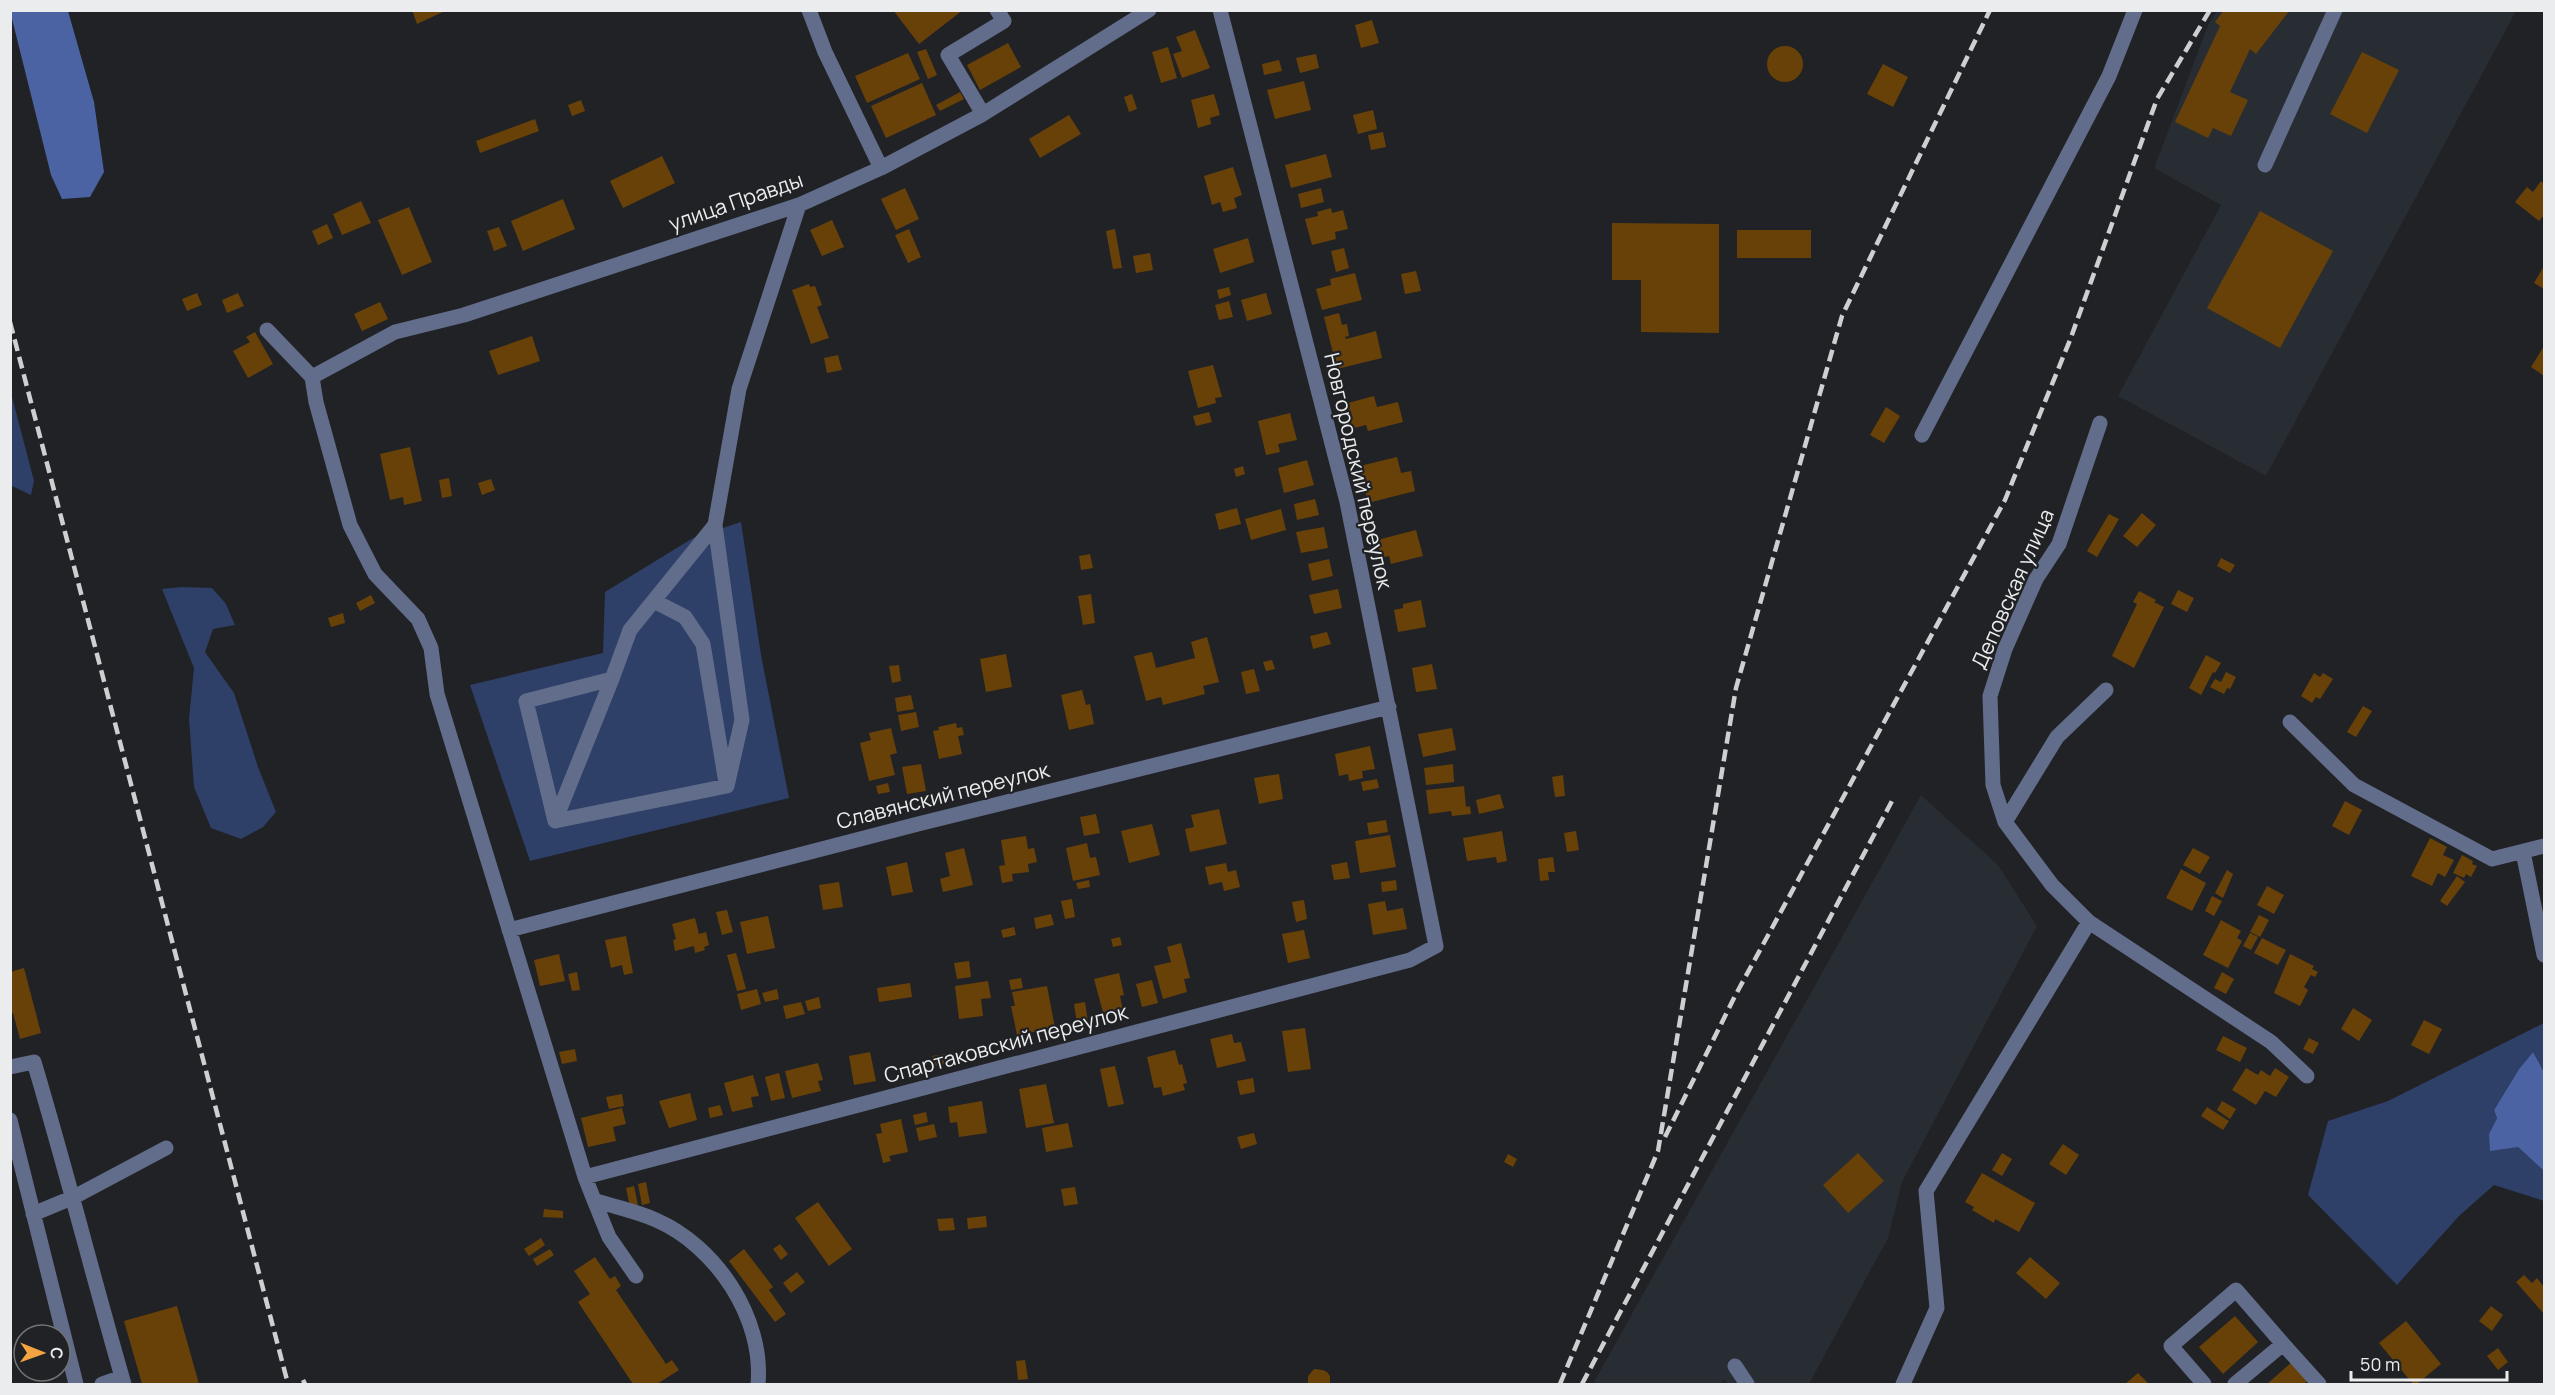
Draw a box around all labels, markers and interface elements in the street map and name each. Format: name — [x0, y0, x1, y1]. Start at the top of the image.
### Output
street label: улица Правды — [665, 165, 806, 237]
street label: Новгородский переулок — [1318, 350, 1400, 592]
street label: Деповская улица — [1964, 504, 2060, 673]
street label: Славянский переулок — [833, 755, 1053, 835]
street label: Спартаковский переулок — [881, 997, 1131, 1089]
north arrow — [12, 1323, 72, 1383]
scale bar — [2351, 1344, 2507, 1382]
text: С — [46, 1347, 68, 1360]
text: 50 m — [2360, 1352, 2400, 1376]

